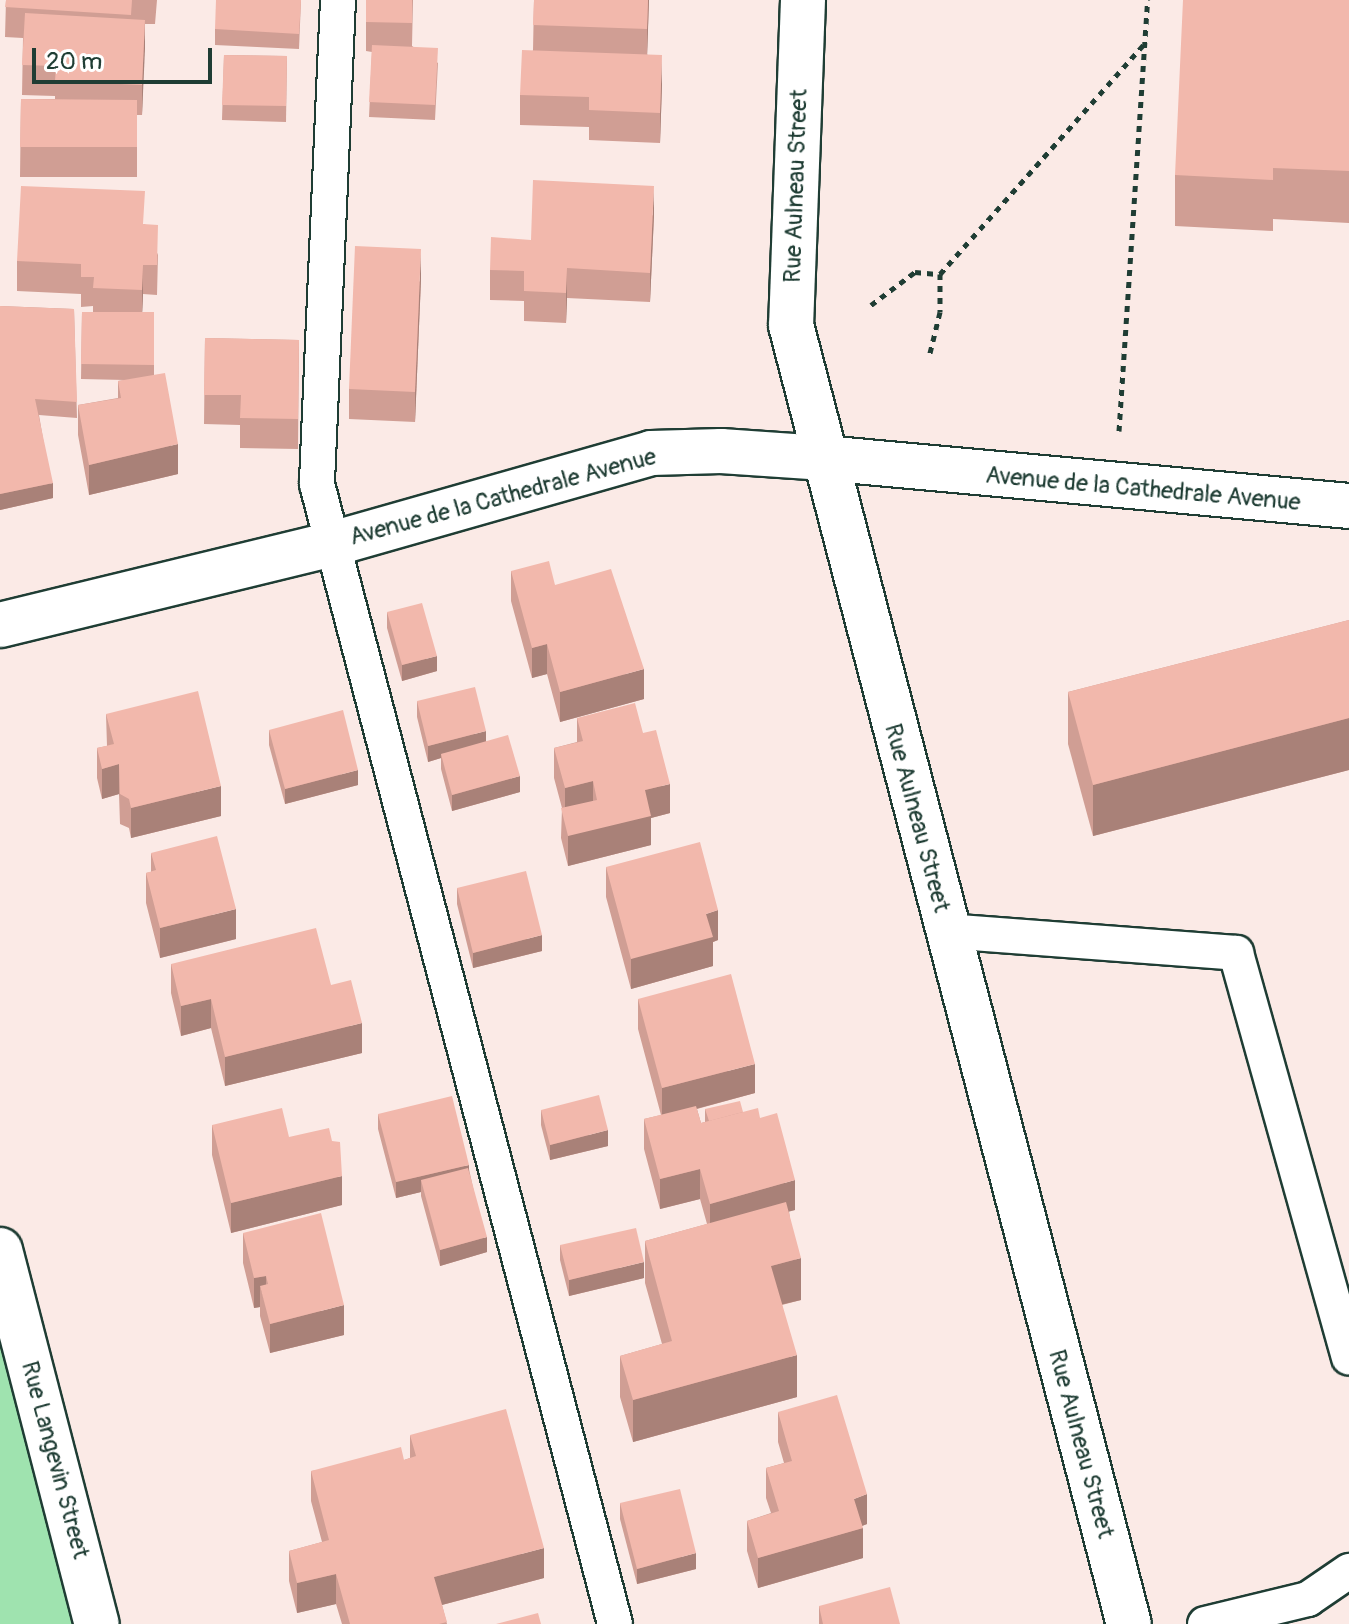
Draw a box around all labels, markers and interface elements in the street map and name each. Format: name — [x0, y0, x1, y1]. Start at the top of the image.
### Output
scale bar — [36, 32, 216, 82]
text: 20 m — [46, 47, 102, 76]
street label: Rue Aulneau Street — [778, 89, 814, 283]
street label: Avenue de la Cathedrale Avenue — [347, 442, 659, 552]
street label: Avenue de la Cathedrale Avenue — [984, 461, 1302, 517]
street label: Rue Aulneau Street — [878, 721, 956, 915]
street label: Rue Aulneau Street — [1042, 1347, 1120, 1541]
street label: Rue Langevin Street — [15, 1358, 95, 1562]

